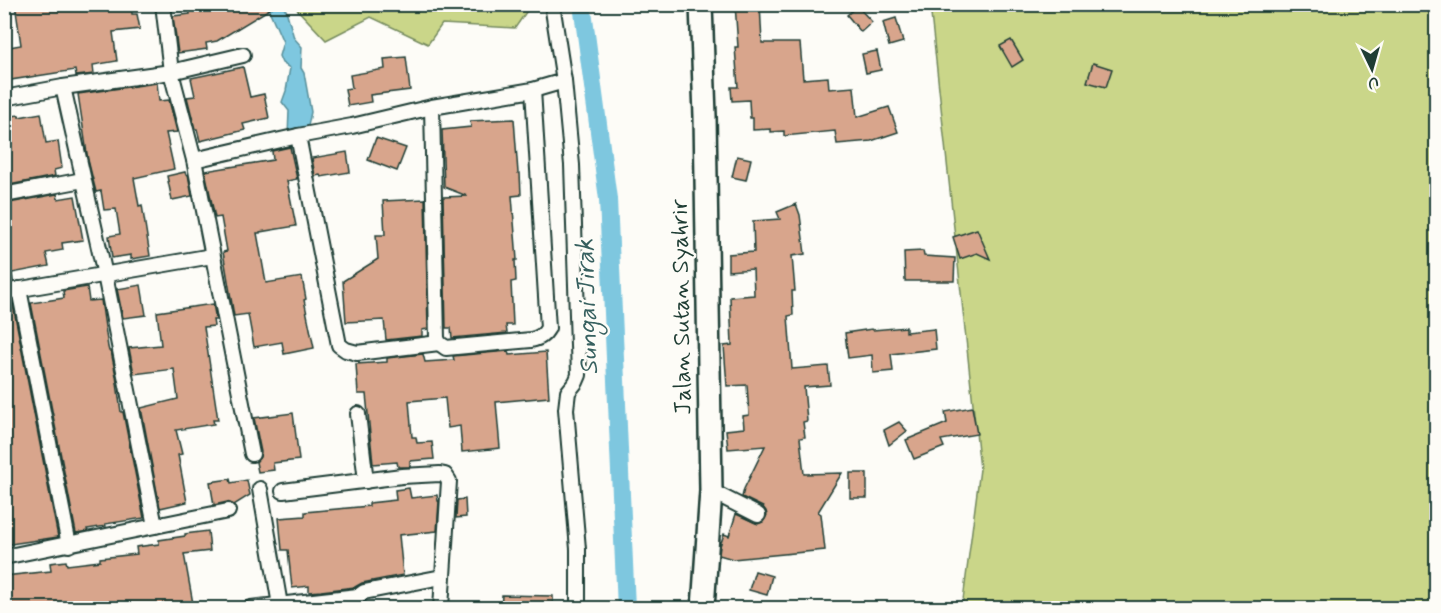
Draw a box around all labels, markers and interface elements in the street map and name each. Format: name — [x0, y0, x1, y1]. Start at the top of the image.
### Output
north arrow — [1342, 39, 1402, 99]
text: U — [1367, 72, 1379, 93]
street label: Jalan Sutan Syahrir — [665, 199, 699, 415]
water label: Sungai Jirak — [569, 238, 609, 376]

